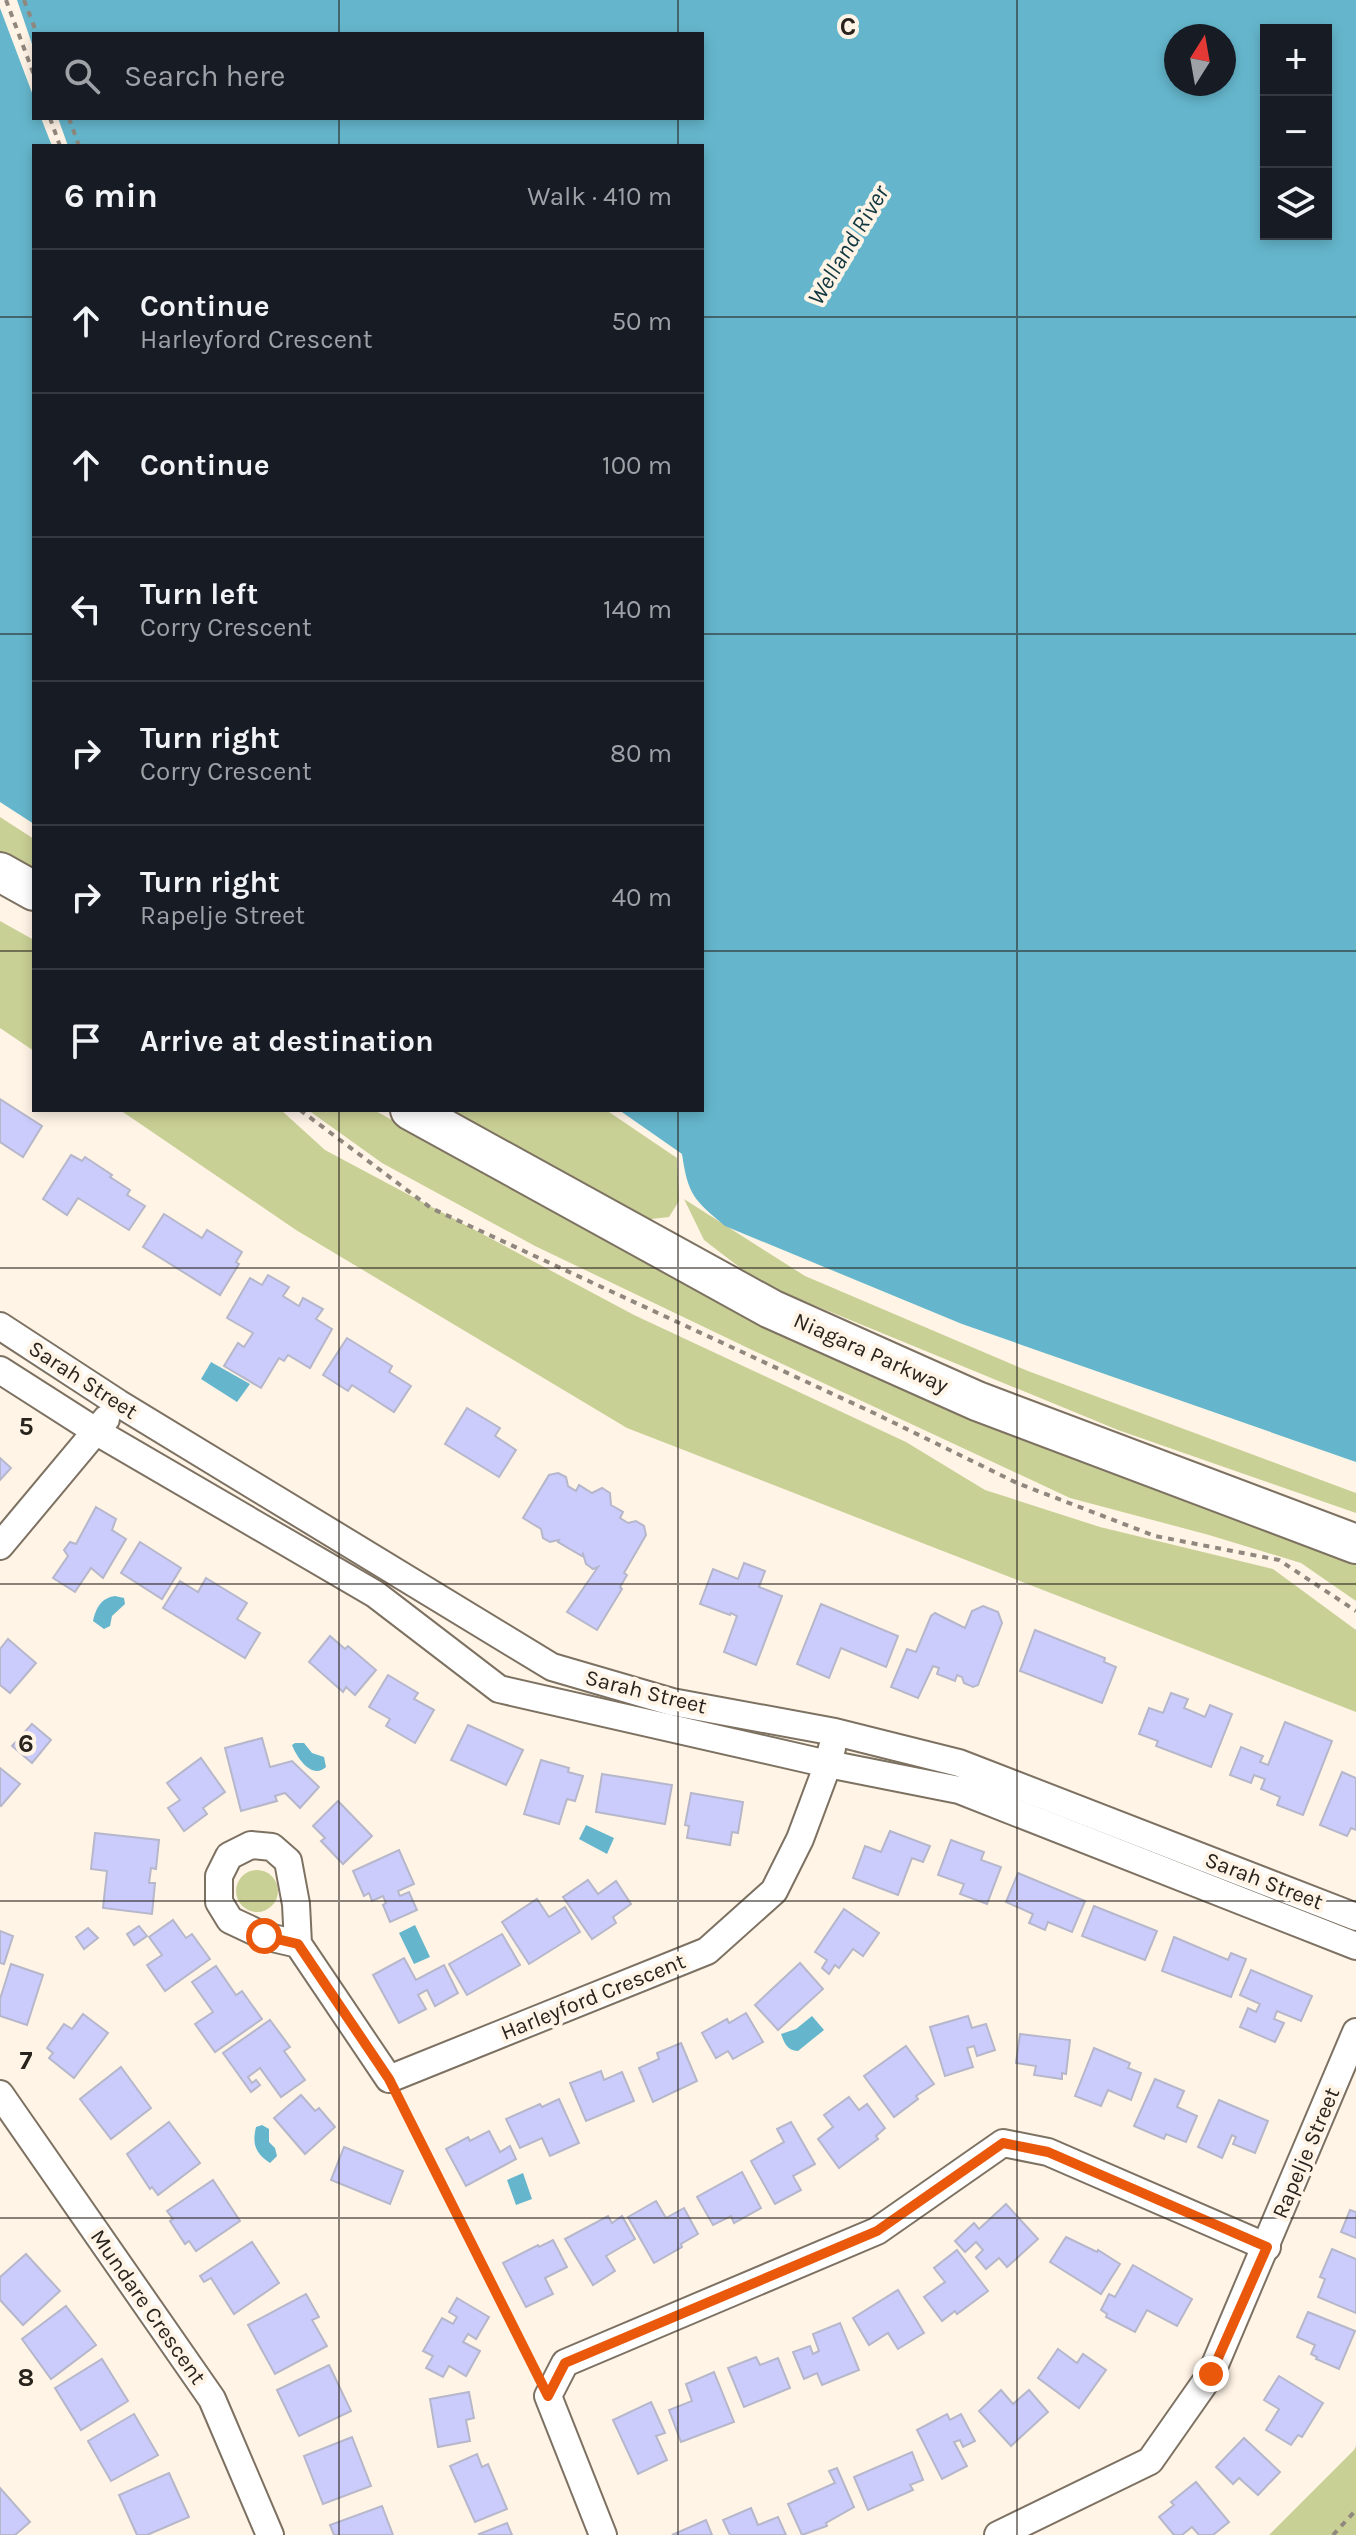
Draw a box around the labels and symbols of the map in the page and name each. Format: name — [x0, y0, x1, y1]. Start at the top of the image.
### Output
text: C — [840, 11, 856, 42]
north arrow — [1164, 24, 1236, 96]
water label: Welland River — [801, 179, 895, 310]
street label: Niagara Parkway — [790, 1307, 952, 1399]
street label: Sarah Street — [24, 1335, 142, 1425]
text: 5 — [18, 1411, 34, 1442]
street label: Sarah Street — [583, 1664, 709, 1720]
text: 6 — [18, 1728, 34, 1759]
street label: Sarah Street — [1201, 1847, 1327, 1915]
route start — [246, 1918, 282, 1954]
street label: Harleyford Crescent — [497, 1948, 689, 2046]
text: 7 — [20, 2045, 33, 2076]
street label: Rapelje Street — [1267, 2084, 1345, 2222]
street label: Mundare Crescent — [85, 2224, 211, 2390]
route end — [1193, 2356, 1229, 2392]
text: 8 — [18, 2362, 34, 2393]

